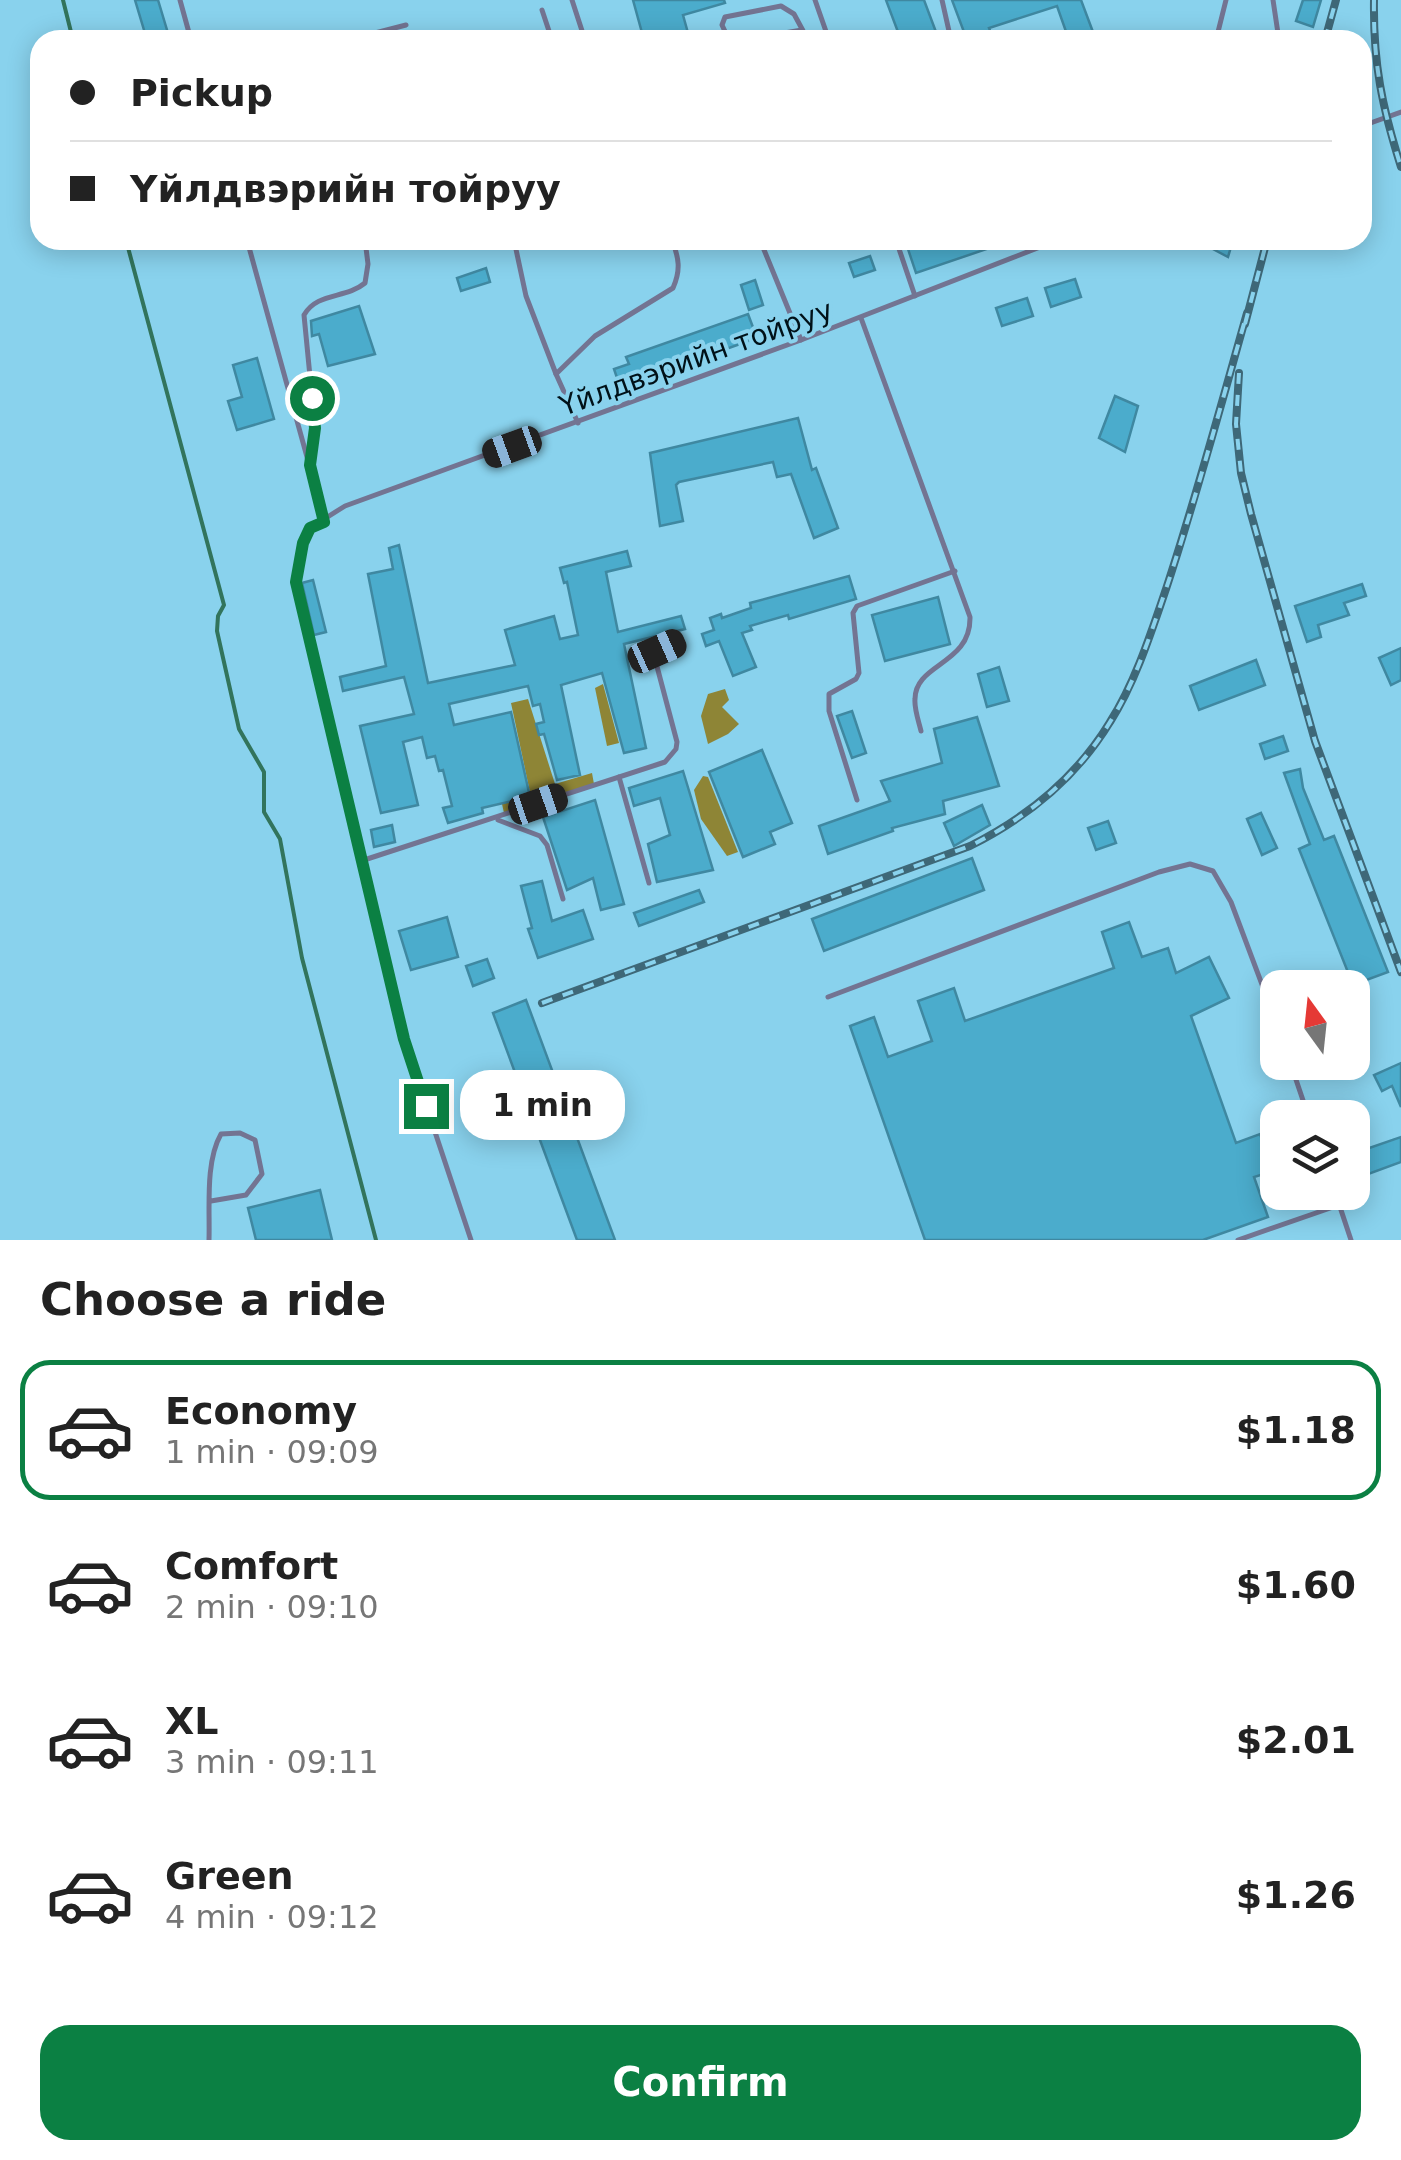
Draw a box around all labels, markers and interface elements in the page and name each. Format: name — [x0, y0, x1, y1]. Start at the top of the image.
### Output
text: Pickup — [130, 71, 273, 115]
text: Үйлдвэрийн тойруу — [130, 167, 561, 211]
street label: Үйлдвэрийн тойруу — [554, 293, 837, 423]
route start — [290, 376, 335, 421]
car — [479, 423, 545, 471]
car — [623, 625, 691, 677]
car — [505, 780, 571, 828]
north arrow — [1260, 970, 1370, 1080]
map controls — [1260, 970, 1370, 1210]
callout: 1 min — [461, 1071, 626, 1141]
route end — [404, 1084, 449, 1129]
text: 1 min — [492, 1086, 593, 1124]
button: layers — [1260, 1100, 1370, 1210]
text: Choose a ride — [40, 1273, 386, 1326]
icon: car — [45, 1385, 135, 1475]
text: Economy — [165, 1389, 357, 1433]
text: $1.18 — [1236, 1408, 1356, 1452]
text: 1 min · 09:09 — [165, 1433, 379, 1471]
icon: car — [45, 1540, 135, 1630]
text: Comfort — [165, 1544, 338, 1588]
text: $1.60 — [1236, 1563, 1356, 1607]
text: 2 min · 09:10 — [165, 1588, 379, 1626]
icon: car — [45, 1695, 135, 1785]
text: XL — [165, 1699, 219, 1743]
text: $2.01 — [1236, 1718, 1356, 1762]
text: 3 min · 09:11 — [165, 1743, 379, 1781]
icon: car — [45, 1850, 135, 1940]
text: Green — [165, 1854, 294, 1898]
text: $1.26 — [1236, 1873, 1356, 1917]
text: 4 min · 09:12 — [165, 1898, 379, 1936]
button: Confirm — [40, 2025, 1361, 2140]

